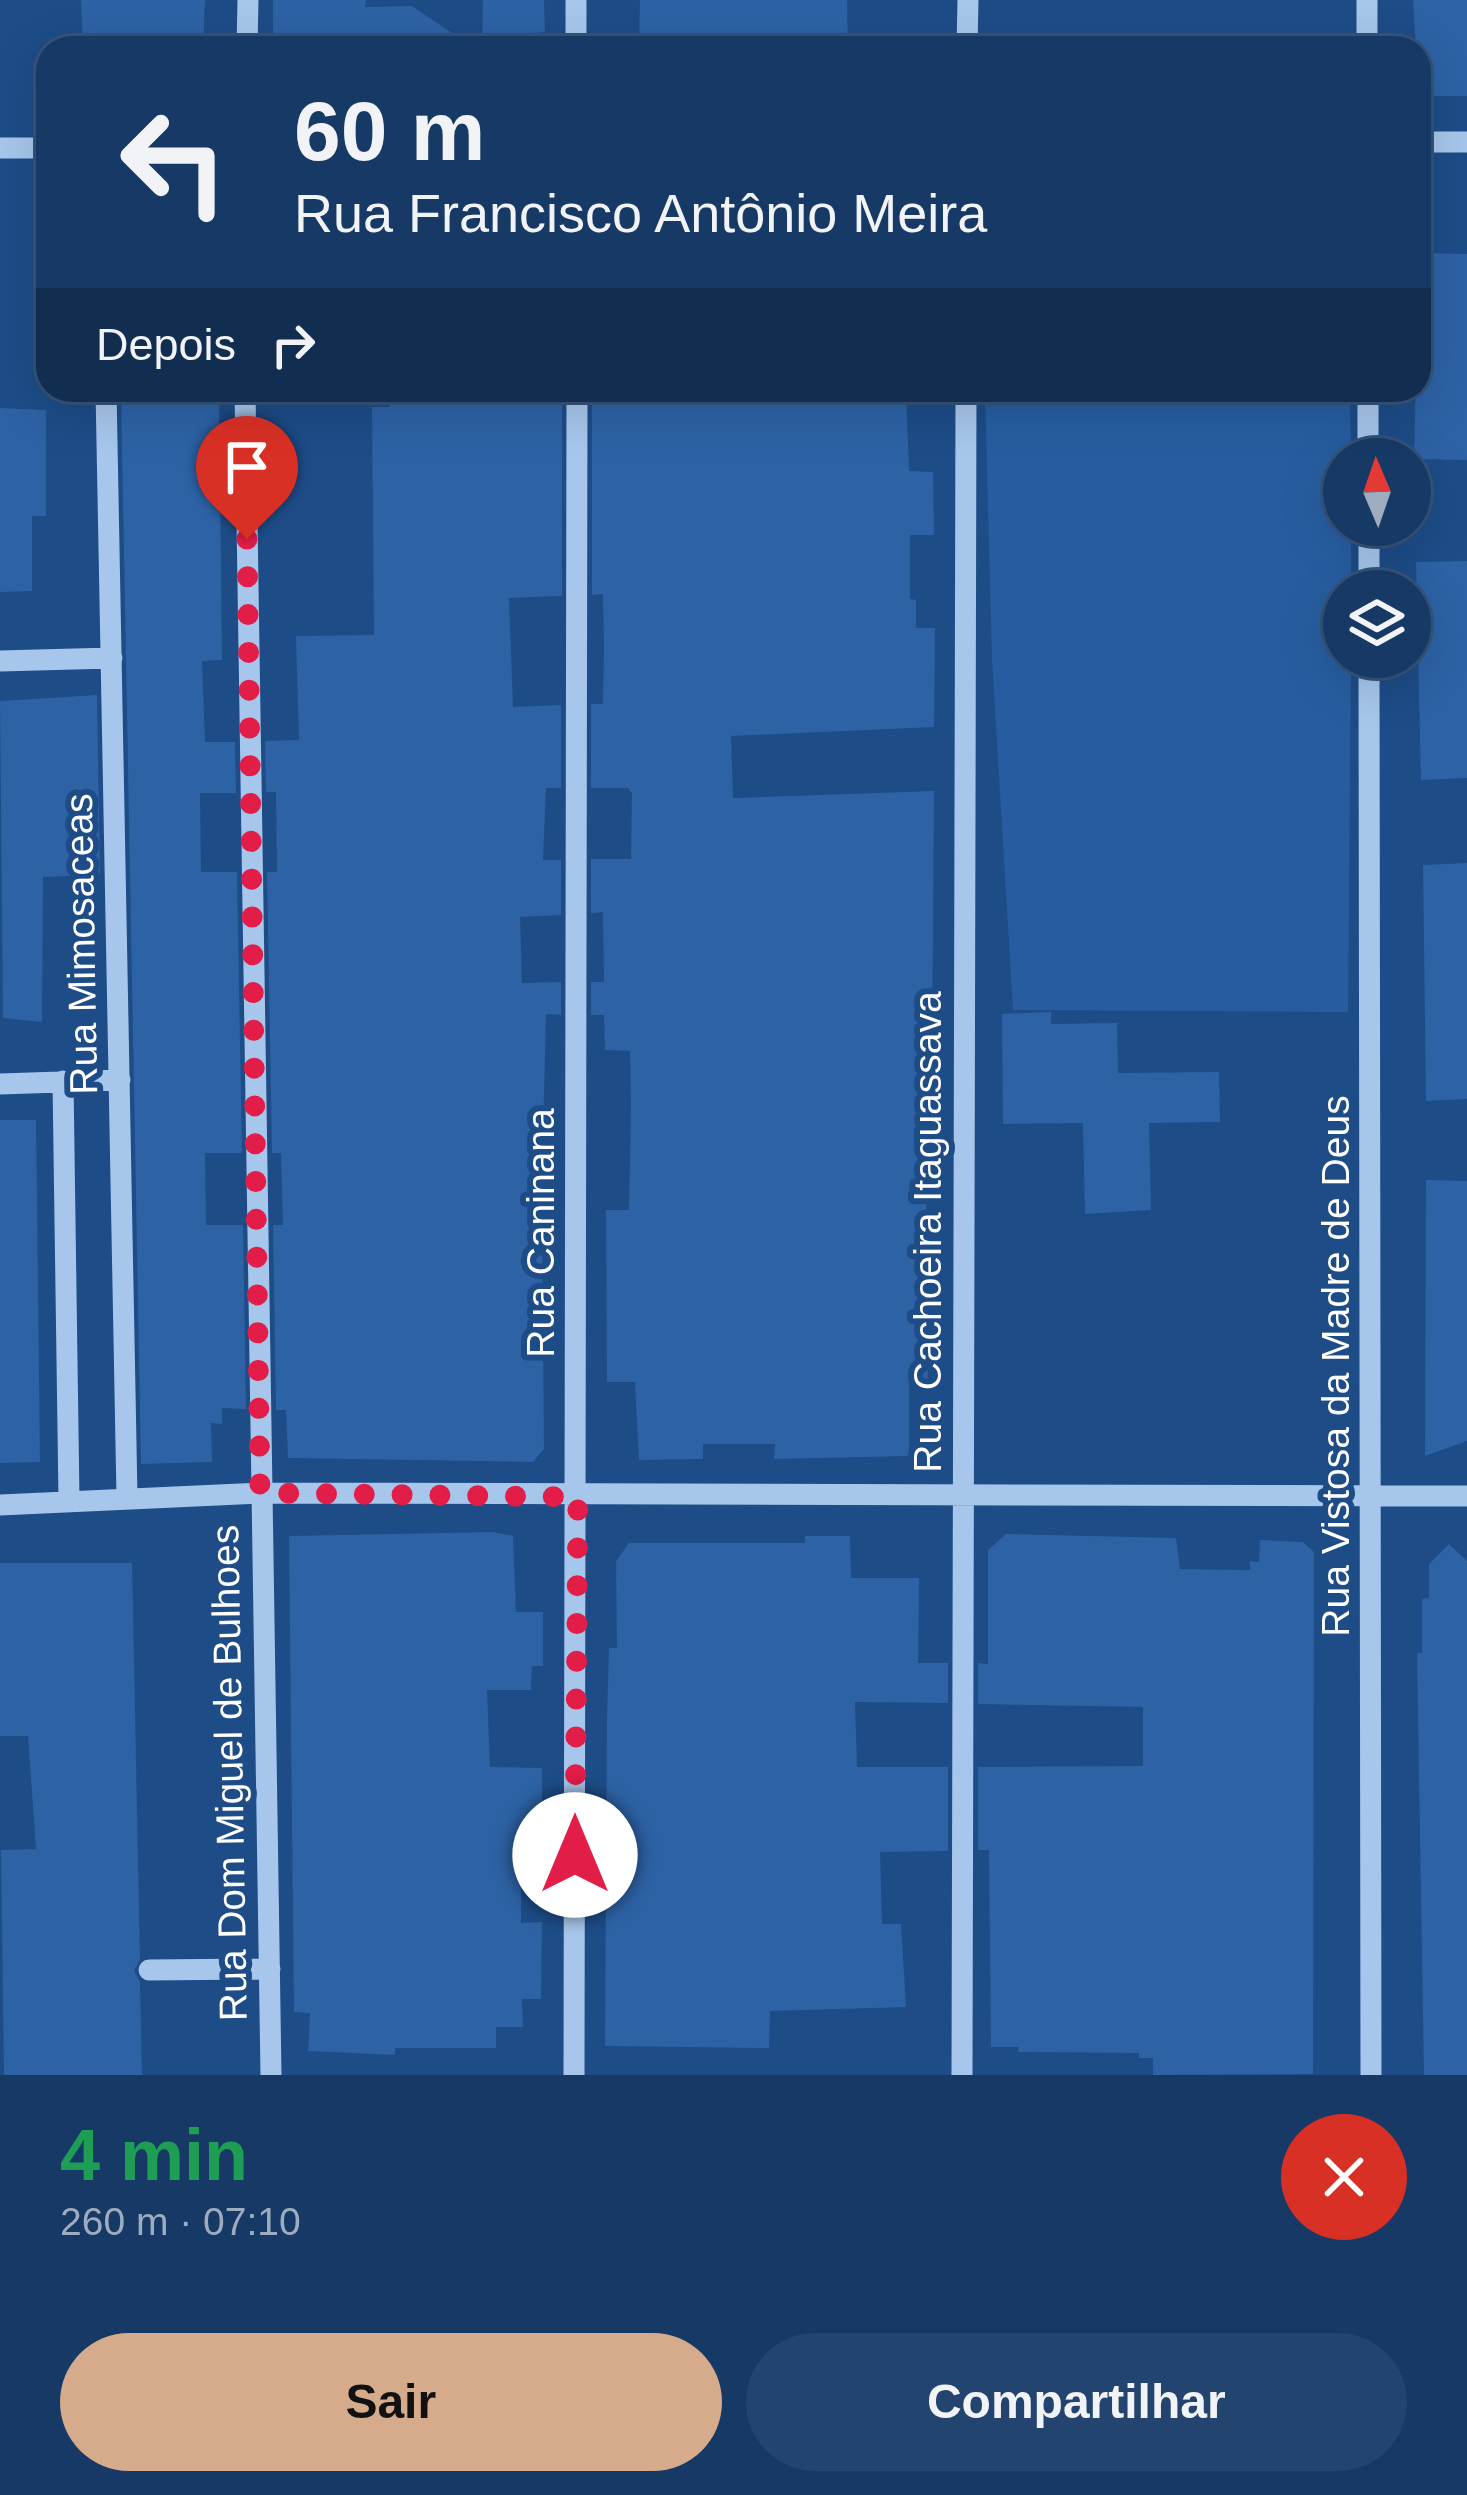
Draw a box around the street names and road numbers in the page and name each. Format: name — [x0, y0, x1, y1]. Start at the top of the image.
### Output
street label: Rua Mimosaceas — [57, 793, 105, 1095]
street label: Rua Cachoeira Itaguassava — [906, 991, 949, 1473]
street label: Rua Vistosa da Madre de Deus — [1314, 1095, 1357, 1637]
street label: Rua Caninana — [519, 1108, 562, 1358]
street label: Rua Dom Miguel de Bulhoes — [203, 1524, 255, 2022]

